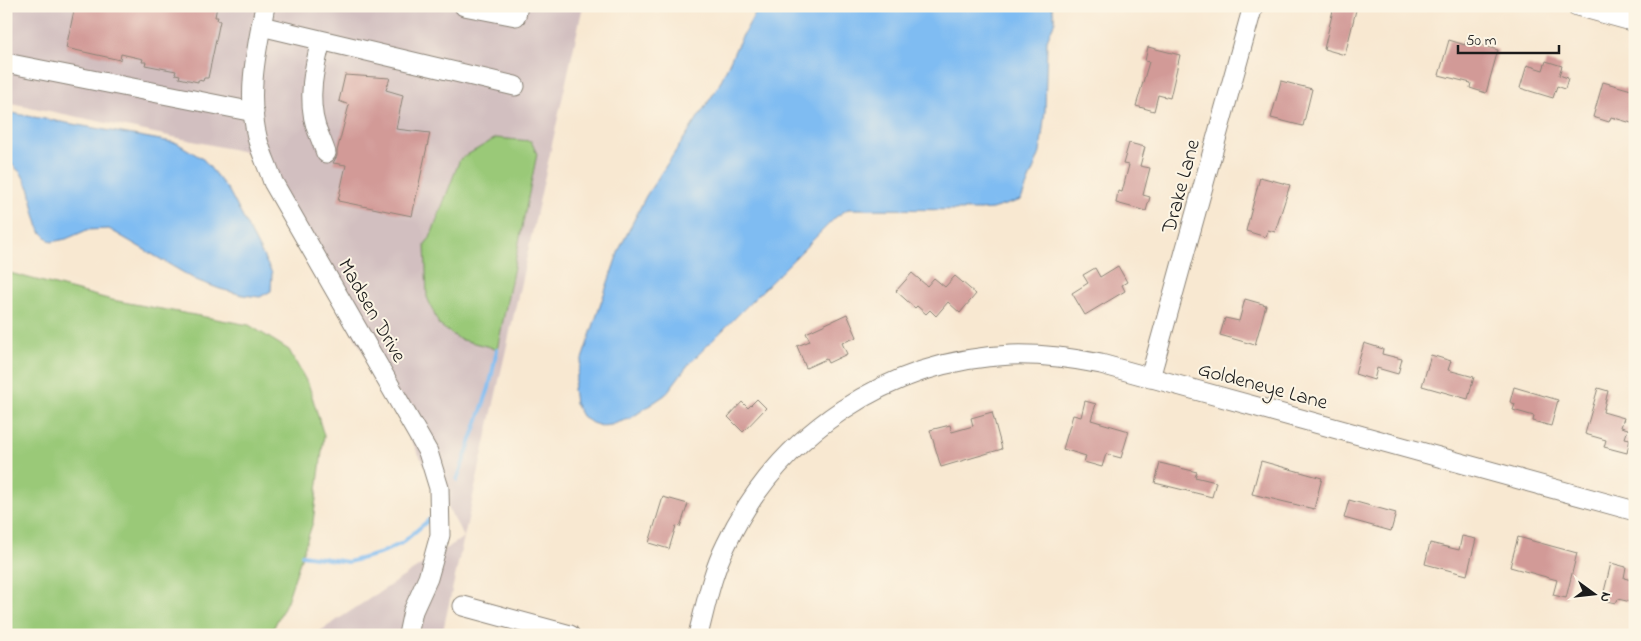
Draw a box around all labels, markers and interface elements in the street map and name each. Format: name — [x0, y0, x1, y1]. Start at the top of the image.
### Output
scale bar — [1458, 22, 1560, 54]
text: 50 m — [1466, 30, 1497, 52]
street label: Drake Lane — [1155, 136, 1209, 238]
street label: Madsen Drive — [329, 254, 413, 369]
street label: Goldeneye Lane — [1194, 355, 1331, 421]
north arrow — [1568, 568, 1618, 618]
text: N — [1594, 590, 1616, 604]

